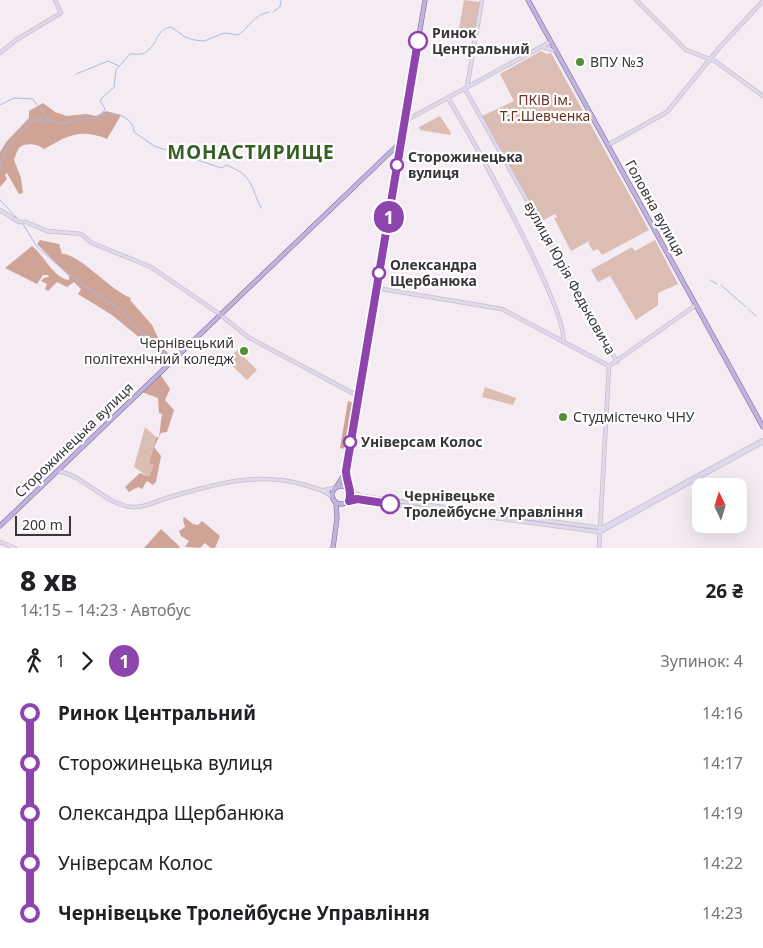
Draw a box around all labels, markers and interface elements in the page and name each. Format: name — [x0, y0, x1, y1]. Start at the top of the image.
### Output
place label: Ринок Центральний — [432, 23, 530, 58]
marker: Ринок Центральний — [408, 31, 428, 51]
place label: ВПУ №3 — [590, 52, 644, 71]
marker: ВПУ №3 — [574, 56, 586, 68]
park label: ПКіВ ім. Т.Г.Шевченка — [500, 90, 590, 125]
district label: МОНАСТИРИЩЕ — [167, 139, 335, 165]
place label: Сторожинецька вулиця — [408, 147, 523, 182]
street label: Головна вулиця — [621, 156, 690, 259]
marker: Сторожинецька вулиця — [390, 158, 404, 172]
street label: вулиця Юрія Федьковича — [520, 198, 621, 358]
line badge: 1 — [373, 201, 405, 233]
text: 1 — [384, 205, 394, 229]
place label: Олександра Щербанюка — [390, 255, 477, 290]
marker: Олександра Щербанюка — [372, 266, 386, 280]
place label: Чернівецький політехнічний коледж — [84, 333, 234, 368]
marker: Чернівецький політехнічний коледж — [238, 345, 250, 357]
street label: Сторожинецька вулиця — [10, 378, 137, 501]
place label: Студмістечко ЧНУ — [573, 407, 695, 426]
marker: Студмістечко ЧНУ — [557, 411, 569, 423]
place label: Універсам Колос — [361, 432, 483, 451]
marker: Універсам Колос — [343, 435, 357, 449]
north arrow — [692, 478, 748, 532]
map controls — [692, 478, 747, 533]
place label: Чернівецьке Тролейбусне Управління — [404, 486, 583, 521]
marker: Чернівецьке Тролейбусне Управління — [380, 494, 400, 514]
scale bar — [15, 513, 71, 536]
text: 200 m — [22, 515, 63, 534]
text: 8 хв — [20, 561, 77, 599]
text: 26 ₴ — [705, 578, 743, 604]
text: 14:15 – 14:23 · Автобус — [20, 599, 191, 621]
icon: walk — [20, 647, 48, 675]
icon: forward — [73, 647, 101, 675]
text: 1 — [119, 649, 129, 673]
text: 1 — [56, 650, 65, 672]
text: Зупинок: 4 — [661, 650, 743, 672]
text: Ринок Центральний — [58, 700, 256, 726]
text: 14:16 — [702, 702, 743, 724]
text: Сторожинецька вулиця — [58, 750, 273, 776]
text: 14:17 — [702, 752, 743, 774]
text: Олександра Щербанюка — [58, 800, 284, 826]
text: 14:19 — [702, 802, 743, 824]
text: Універсам Колос — [58, 850, 213, 876]
text: 14:22 — [702, 852, 743, 874]
text: Чернівецьке Тролейбусне Управління — [58, 900, 430, 926]
text: 14:23 — [702, 902, 743, 924]

